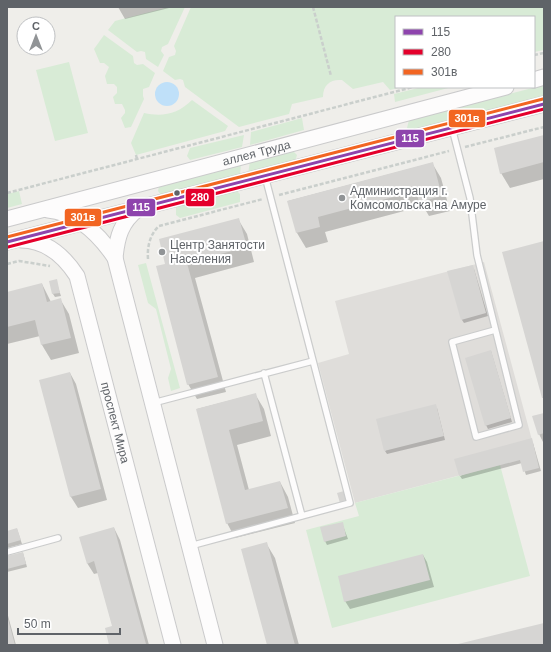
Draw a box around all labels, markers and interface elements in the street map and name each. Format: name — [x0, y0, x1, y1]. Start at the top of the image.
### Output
north arrow — [16, 16, 56, 56]
legend — [395, 16, 535, 88]
text: С — [32, 20, 40, 32]
text: 115 — [431, 25, 450, 39]
text: 280 — [431, 45, 451, 59]
text: 301в — [431, 65, 457, 79]
line badge: 301в — [448, 109, 486, 128]
text: 301в — [454, 112, 480, 124]
line badge: 115 — [395, 129, 425, 148]
text: 115 — [401, 132, 419, 144]
street label: аллея Труда — [221, 137, 292, 169]
place label: Администрация г. Комсомольска на Амуре — [350, 184, 487, 212]
unlabelled marker — [172, 188, 182, 198]
line badge: 280 — [185, 188, 215, 207]
text: 280 — [191, 191, 209, 203]
marker: Администрация г. Комсомольска на Амуре — [337, 193, 347, 203]
line badge: 115 — [126, 198, 156, 217]
text: 115 — [132, 201, 150, 213]
line badge: 301в — [64, 208, 102, 227]
text: 301в — [70, 211, 96, 223]
place label: Центр Занятости Населения — [170, 238, 265, 266]
marker: Центр Занятости Населения — [157, 247, 167, 257]
street label: проспект Мира — [98, 380, 132, 465]
scale bar — [18, 610, 120, 636]
text: 50 m — [24, 617, 51, 631]

